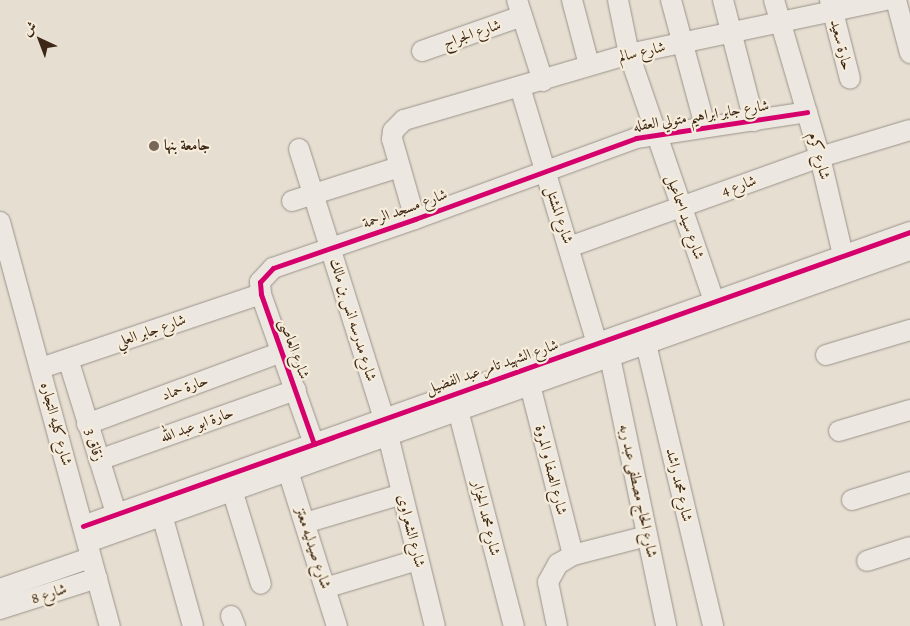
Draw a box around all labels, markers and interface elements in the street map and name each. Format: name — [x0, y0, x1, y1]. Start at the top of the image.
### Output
north arrow — [15, 15, 65, 65]
street label: شارع الجراج — [441, 16, 503, 52]
text: ش — [18, 17, 41, 40]
street label: حارة سعيد — [826, 18, 856, 72]
street label: شارع سالم — [617, 38, 667, 66]
street label: شارع جابر ابراهيم متولي العقله — [632, 96, 770, 136]
street label: شارع كرم — [804, 130, 834, 182]
place label: جامعة بنها — [164, 137, 210, 155]
marker: جامعة بنها — [148, 140, 160, 152]
street label: شارع 4 — [719, 171, 759, 201]
street label: شارع سيد اسماعيل — [662, 172, 708, 262]
street label: شارع المشتل — [541, 184, 577, 246]
street label: شارع مسجد الرحمة — [360, 185, 450, 233]
street label: شارع مدرسه انس بن مالك — [326, 256, 380, 384]
street label: شارع جابر العلي — [114, 311, 188, 351]
street label: شارع العاصى — [275, 316, 313, 382]
street label: شارع الشهيد تامر عبد الفضيل — [423, 336, 561, 398]
street label: حارة حماد — [159, 371, 211, 405]
street label: شارع كليه التجاره — [36, 380, 76, 468]
street label: حارة ابو عبد الله — [158, 403, 236, 447]
street label: شارع الصفا و المروة — [531, 423, 571, 517]
street label: شارع الحاج مصطفى عبد ربه — [615, 423, 661, 559]
street label: زقاق 3 — [80, 426, 108, 464]
street label: شارع محمد راشد — [662, 447, 696, 523]
street label: شارع محمد الجزار — [468, 478, 504, 558]
street label: شارع الشعراوى — [393, 493, 429, 569]
street label: شارع صيدليه معتز — [291, 505, 335, 591]
street label: شارع 8 — [29, 580, 69, 608]

